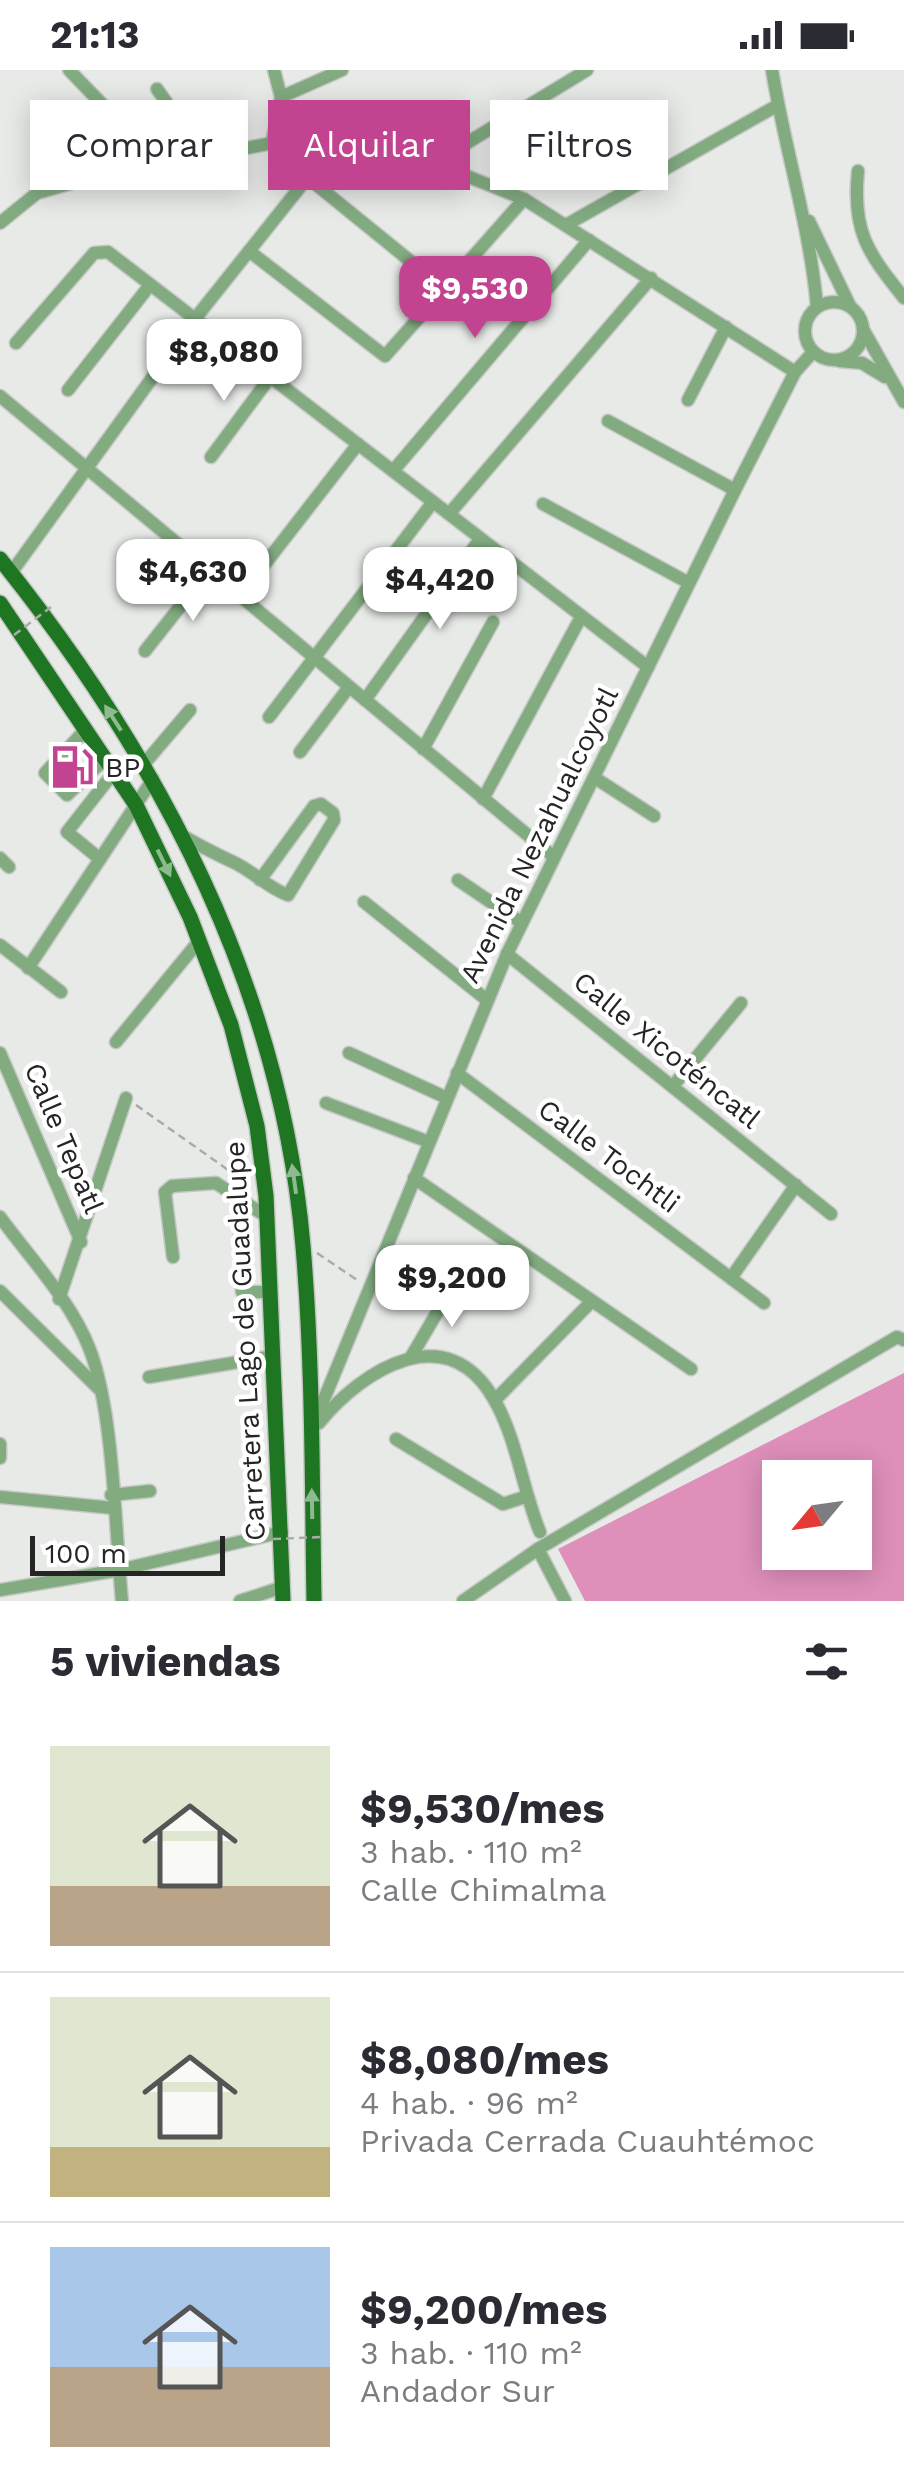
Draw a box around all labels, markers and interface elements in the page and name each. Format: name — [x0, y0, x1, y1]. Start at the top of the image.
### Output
text: 21:13 — [50, 13, 139, 57]
chip: Comprar — [30, 100, 248, 190]
chip: Alquilar — [268, 100, 470, 190]
chip: Filtros — [490, 100, 668, 190]
pin: $9,530 — [394, 256, 556, 341]
text: $9,530 — [421, 269, 529, 307]
pin: $8,080 — [143, 319, 305, 404]
text: $8,080 — [169, 332, 279, 370]
pin: $4,630 — [112, 539, 274, 624]
pin: $4,420 — [359, 547, 521, 632]
text: $4,630 — [138, 552, 248, 590]
text: $4,420 — [385, 560, 495, 598]
street label: Avenida Nezahualcoyotl — [453, 681, 625, 988]
one-way arrow — [104, 705, 123, 732]
fuel station icon: BP — [48, 743, 96, 791]
place label: BP — [105, 751, 140, 784]
one-way arrow — [155, 848, 172, 877]
street label: Calle Xicoténcatl — [567, 965, 767, 1136]
street label: Calle Tepatl — [17, 1058, 111, 1219]
street label: Calle Tochtli — [532, 1092, 686, 1220]
street label: Carretera Lago de Guadalupe — [218, 1140, 272, 1542]
one-way arrow — [286, 1163, 302, 1195]
pin: $9,200 — [371, 1245, 533, 1330]
text: $9,200 — [397, 1258, 507, 1296]
north arrow — [762, 1460, 872, 1570]
map controls — [762, 1460, 872, 1570]
one-way arrow — [304, 1487, 320, 1519]
scale bar — [30, 1531, 225, 1576]
text: 100 m — [45, 1537, 127, 1570]
icon: filters — [799, 1634, 854, 1689]
text: 5 viviendas — [50, 1637, 281, 1686]
text: $9,530/mes — [360, 1784, 605, 1833]
icon: home — [130, 1786, 250, 1906]
text: 3 hab. · 110 m² — [360, 1833, 582, 1871]
text: Calle Chimalma — [360, 1871, 606, 1909]
text: $8,080/mes — [360, 2035, 609, 2084]
icon: home — [130, 2037, 250, 2157]
text: 4 hab. · 96 m² — [360, 2084, 578, 2122]
text: Privada Cerrada Cuauhtémoc — [360, 2122, 815, 2160]
text: $9,200/mes — [360, 2285, 607, 2334]
icon: home — [130, 2287, 250, 2407]
text: 3 hab. · 110 m² — [360, 2334, 582, 2372]
text: Andador Sur — [360, 2372, 555, 2410]

